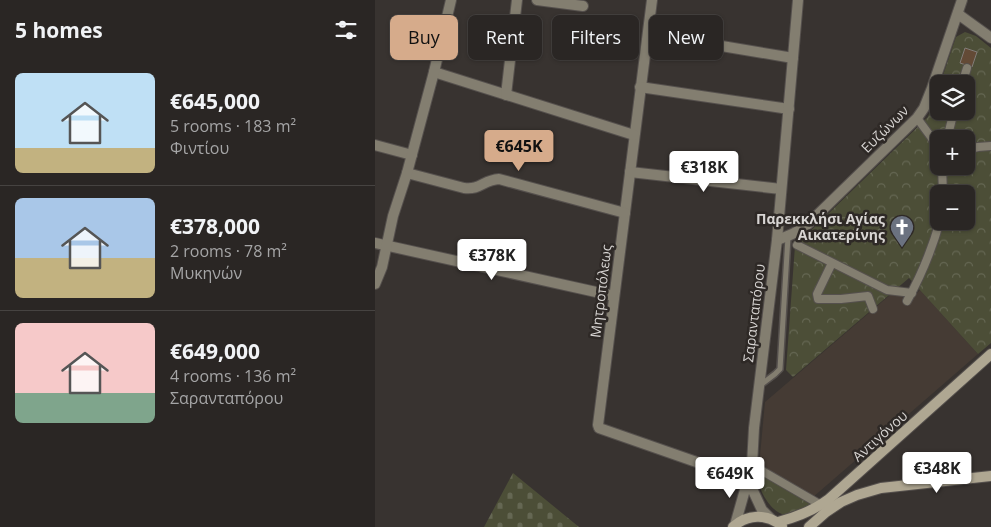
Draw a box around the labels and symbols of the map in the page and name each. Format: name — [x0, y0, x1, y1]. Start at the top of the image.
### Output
street label: Ευζώνων — [857, 101, 913, 157]
pin: €645K — [484, 130, 554, 172]
pin: €318K — [669, 150, 739, 193]
place label: Παρεκκλήσι Αγίας Αικατερίνης — [756, 209, 885, 244]
church icon: Παρεκκλήσι Αγίας Αικατερίνης — [889, 214, 915, 248]
pin: €378K — [457, 238, 527, 281]
street label: Μητροπόλεως — [585, 243, 616, 339]
street label: Σαρανταπόρου — [738, 263, 769, 363]
street label: Αντιγόνου — [848, 406, 911, 465]
pin: €348K — [902, 452, 972, 494]
pin: €649K — [695, 456, 765, 499]

